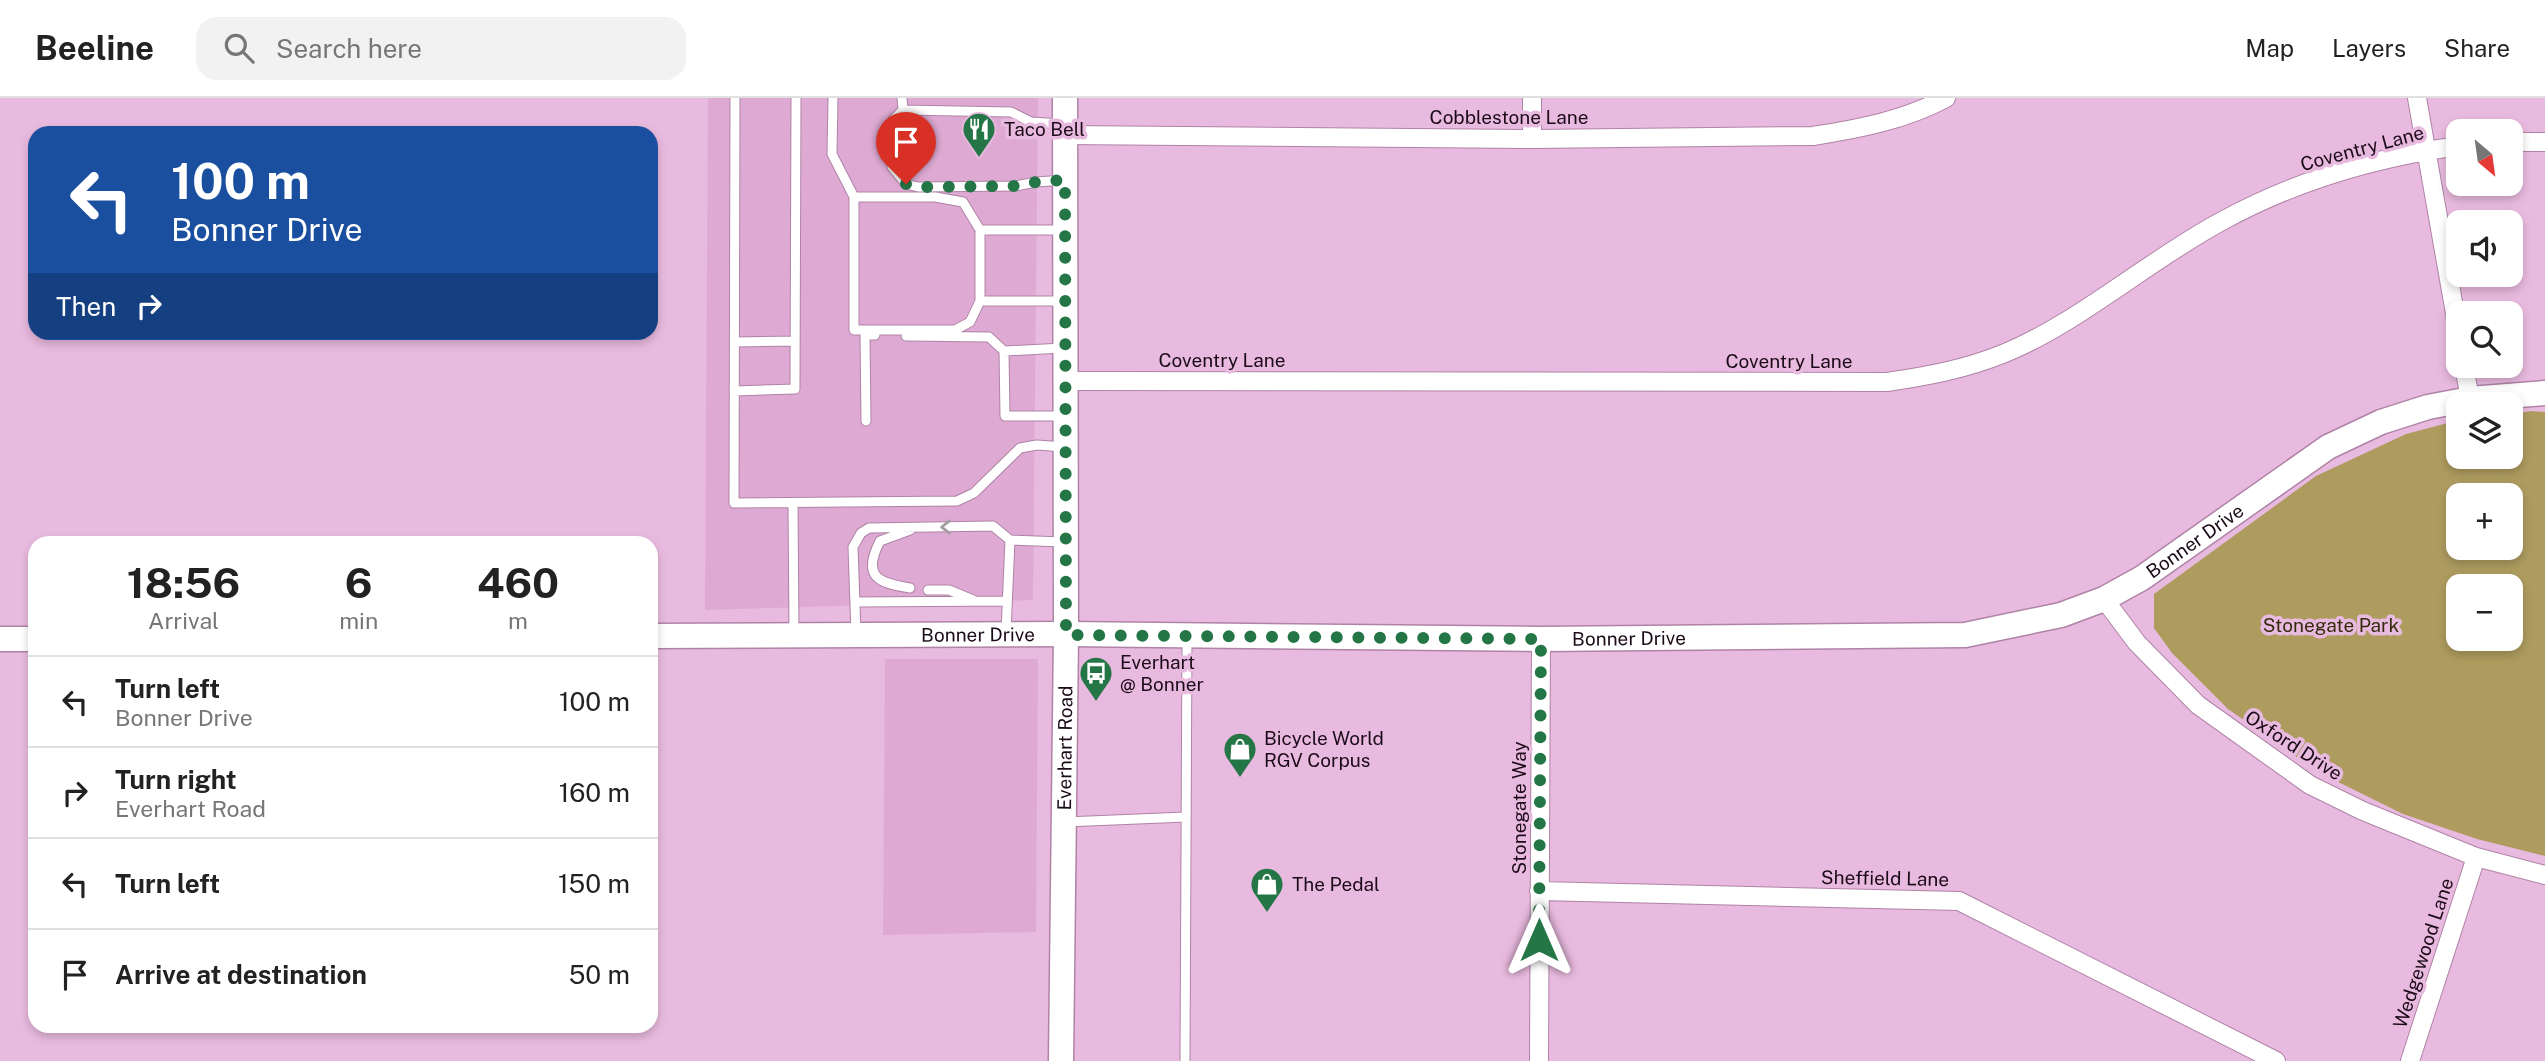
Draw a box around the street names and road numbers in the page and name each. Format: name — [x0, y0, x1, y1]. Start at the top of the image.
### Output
street label: Cobblestone Lane — [1430, 106, 1588, 128]
street label: Coventry Lane — [2298, 121, 2426, 175]
street label: Coventry Lane — [1159, 349, 1286, 371]
street label: Coventry Lane — [1726, 350, 1853, 372]
street label: Bonner Drive — [2142, 499, 2248, 583]
street label: Bonner Drive — [921, 623, 1035, 646]
street label: Bonner Drive — [1572, 627, 1686, 650]
street label: Everhart Road — [1053, 686, 1076, 811]
street label: Oxford Drive — [2241, 705, 2347, 785]
street label: Stonegate Way — [1508, 741, 1530, 875]
street label: Sheffield Lane — [1821, 866, 1949, 890]
street label: Wedgewood Lane — [2388, 875, 2458, 1031]

